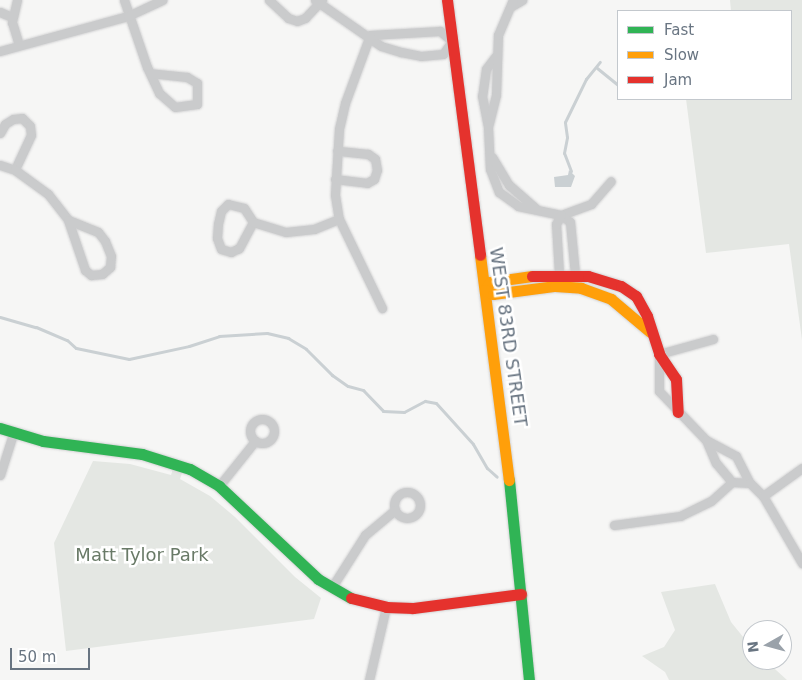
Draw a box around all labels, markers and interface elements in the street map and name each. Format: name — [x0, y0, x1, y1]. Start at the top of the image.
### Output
legend — [617, 10, 792, 100]
text: Fast — [664, 21, 694, 39]
text: Slow — [664, 46, 699, 64]
text: Jam — [664, 71, 692, 89]
street label: WEST 83RD STREET — [485, 246, 531, 428]
park label: Matt Tylor Park — [75, 544, 209, 566]
north arrow — [742, 620, 792, 670]
scale bar — [12, 638, 92, 670]
text: N — [744, 640, 762, 653]
text: 50 m — [18, 648, 56, 666]

